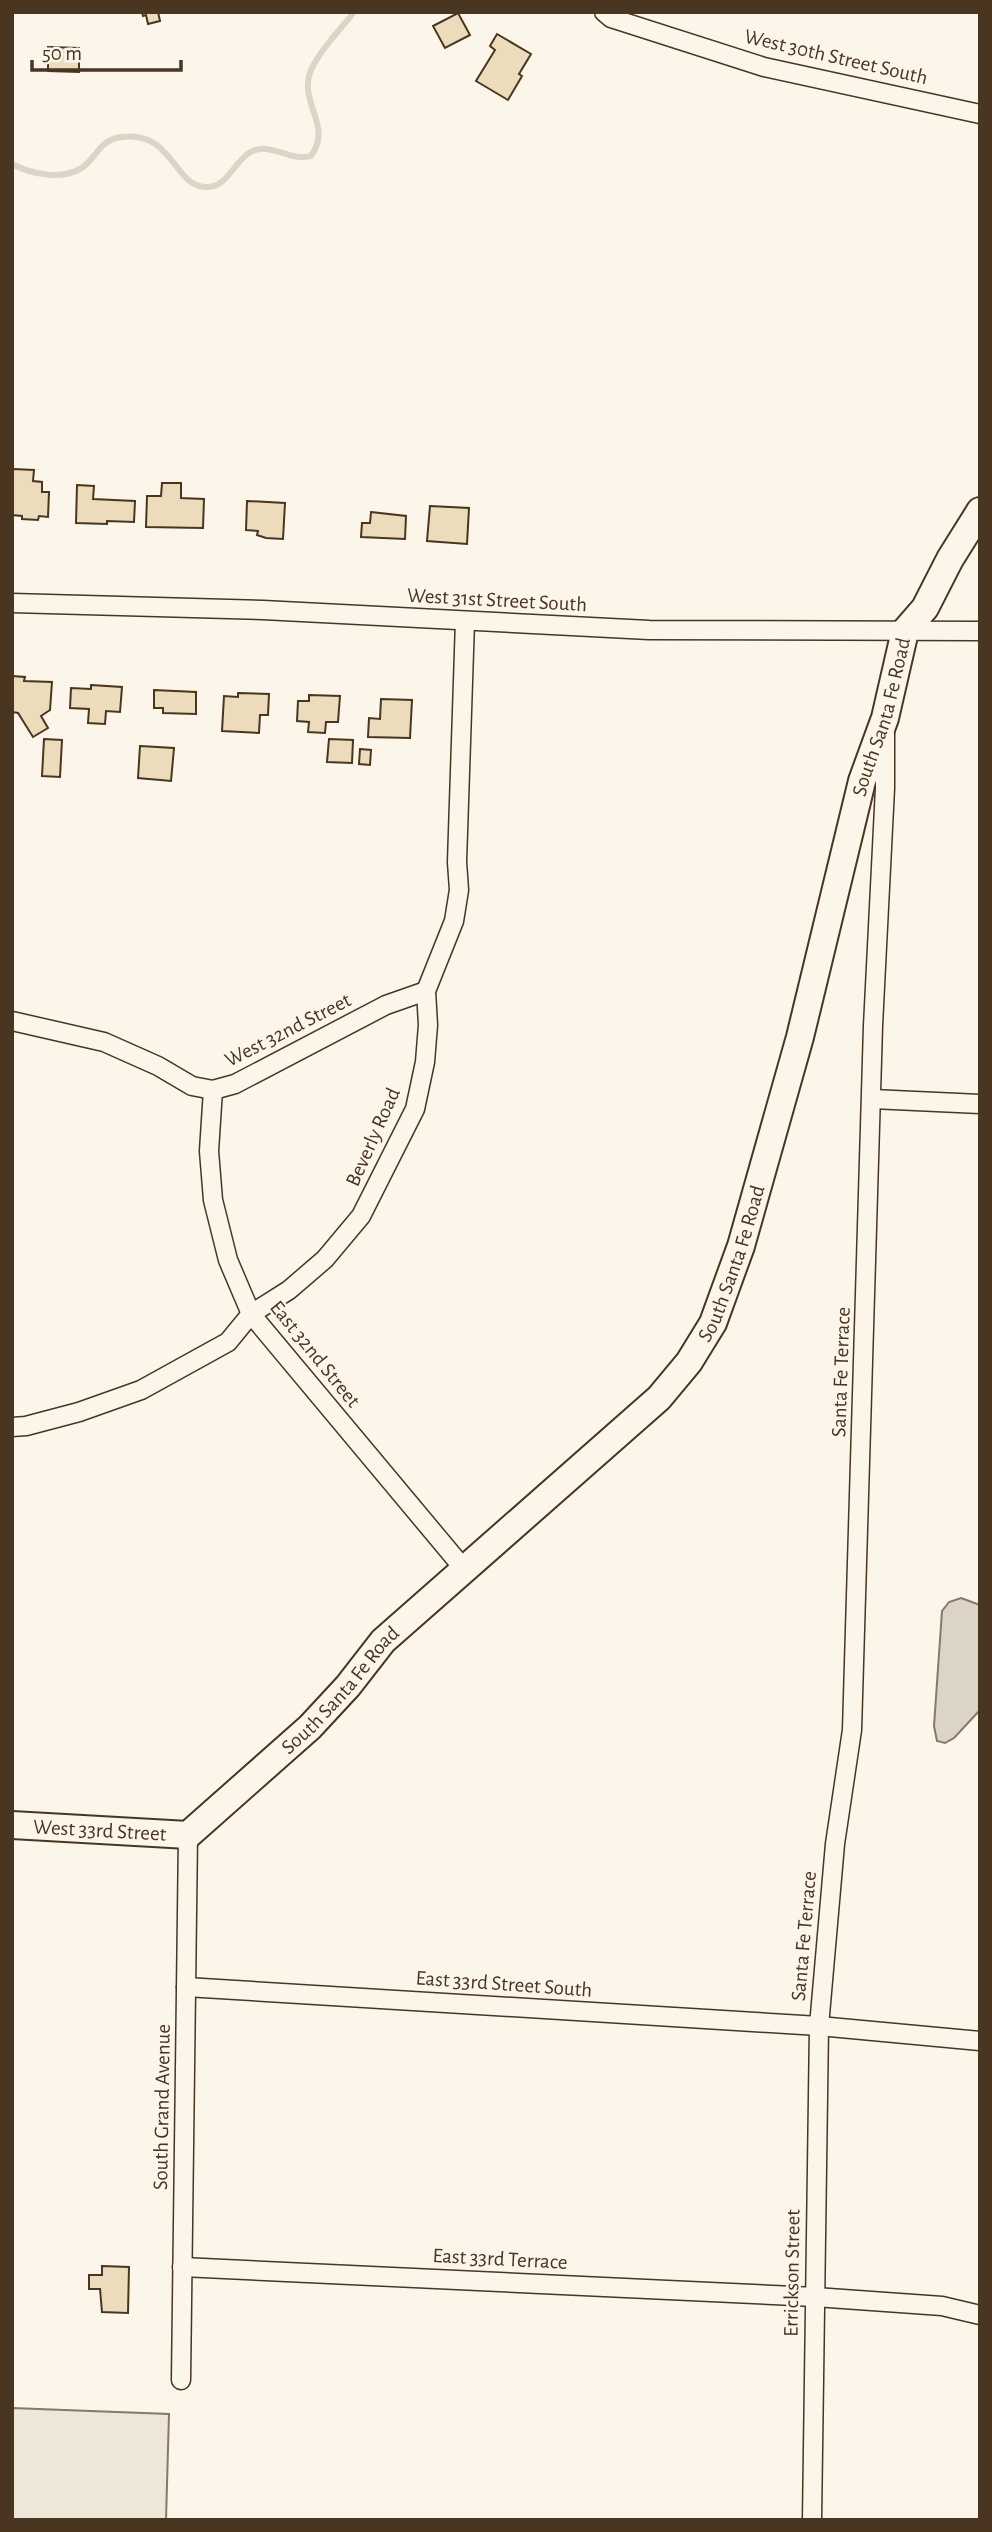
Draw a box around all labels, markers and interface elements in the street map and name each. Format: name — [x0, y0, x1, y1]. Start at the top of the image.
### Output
street label: West 30th Street South — [742, 26, 930, 88]
scale bar — [32, 28, 180, 72]
text: 50 m — [42, 43, 82, 64]
street label: West 31st Street South — [406, 585, 588, 615]
street label: South Santa Fe Road — [848, 635, 914, 798]
street label: West 32nd Street — [222, 989, 355, 1071]
street label: Beverly Road — [342, 1085, 404, 1189]
street label: South Santa Fe Road — [694, 1183, 768, 1345]
street label: East 32nd Street — [266, 1297, 364, 1411]
street label: Santa Fe Terrace — [828, 1306, 854, 1438]
street label: South Santa Fe Road — [277, 1622, 403, 1758]
street label: West 33rd Street — [33, 1816, 167, 1844]
street label: Santa Fe Terrace — [788, 1870, 820, 2002]
street label: East 33rd Street South — [415, 1967, 593, 2001]
street label: South Grand Avenue — [150, 2024, 174, 2190]
street label: Errickson Street — [780, 2209, 804, 2337]
street label: East 33rd Terrace — [432, 2245, 568, 2273]

